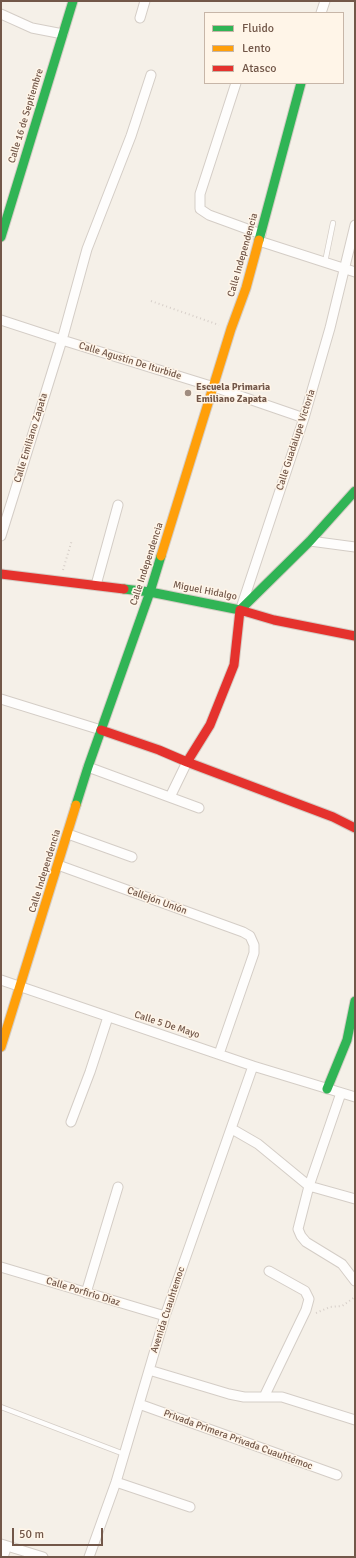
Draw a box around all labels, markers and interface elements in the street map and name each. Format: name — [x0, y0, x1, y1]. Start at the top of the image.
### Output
legend — [204, 12, 344, 84]
text: Fluido — [242, 21, 274, 36]
text: Lento — [242, 41, 271, 56]
text: Atasco — [242, 61, 277, 76]
street label: Calle 16 de Septiembre — [6, 67, 46, 165]
street label: Calle Independencia — [225, 212, 261, 298]
street label: Calle Agustín De Iturbide — [77, 340, 183, 382]
place label: Escuela Primaria Emiliano Zapata — [196, 381, 270, 404]
marker: Escuela Primaria Emiliano Zapata — [183, 388, 193, 398]
street label: Calle Guadalupe Victoria — [274, 388, 318, 492]
street label: Calle Emiliano Zapata — [12, 392, 50, 484]
street label: Calle Independencia — [128, 521, 166, 607]
street label: Miguel Hidalgo — [172, 579, 238, 603]
street label: Calle Independencia — [27, 828, 63, 914]
street label: Callejón Unión — [125, 885, 189, 917]
street label: Calle 5 De Mayo — [133, 1009, 201, 1041]
street label: Avenida Cuauhtemoc — [148, 1265, 188, 1355]
street label: Calle Porfirio Díaz — [44, 1275, 122, 1309]
street label: Privada Primera Privada Cuauhtémoc — [162, 1407, 314, 1473]
scale bar — [14, 1520, 105, 1546]
text: 50 m — [19, 1527, 44, 1542]

